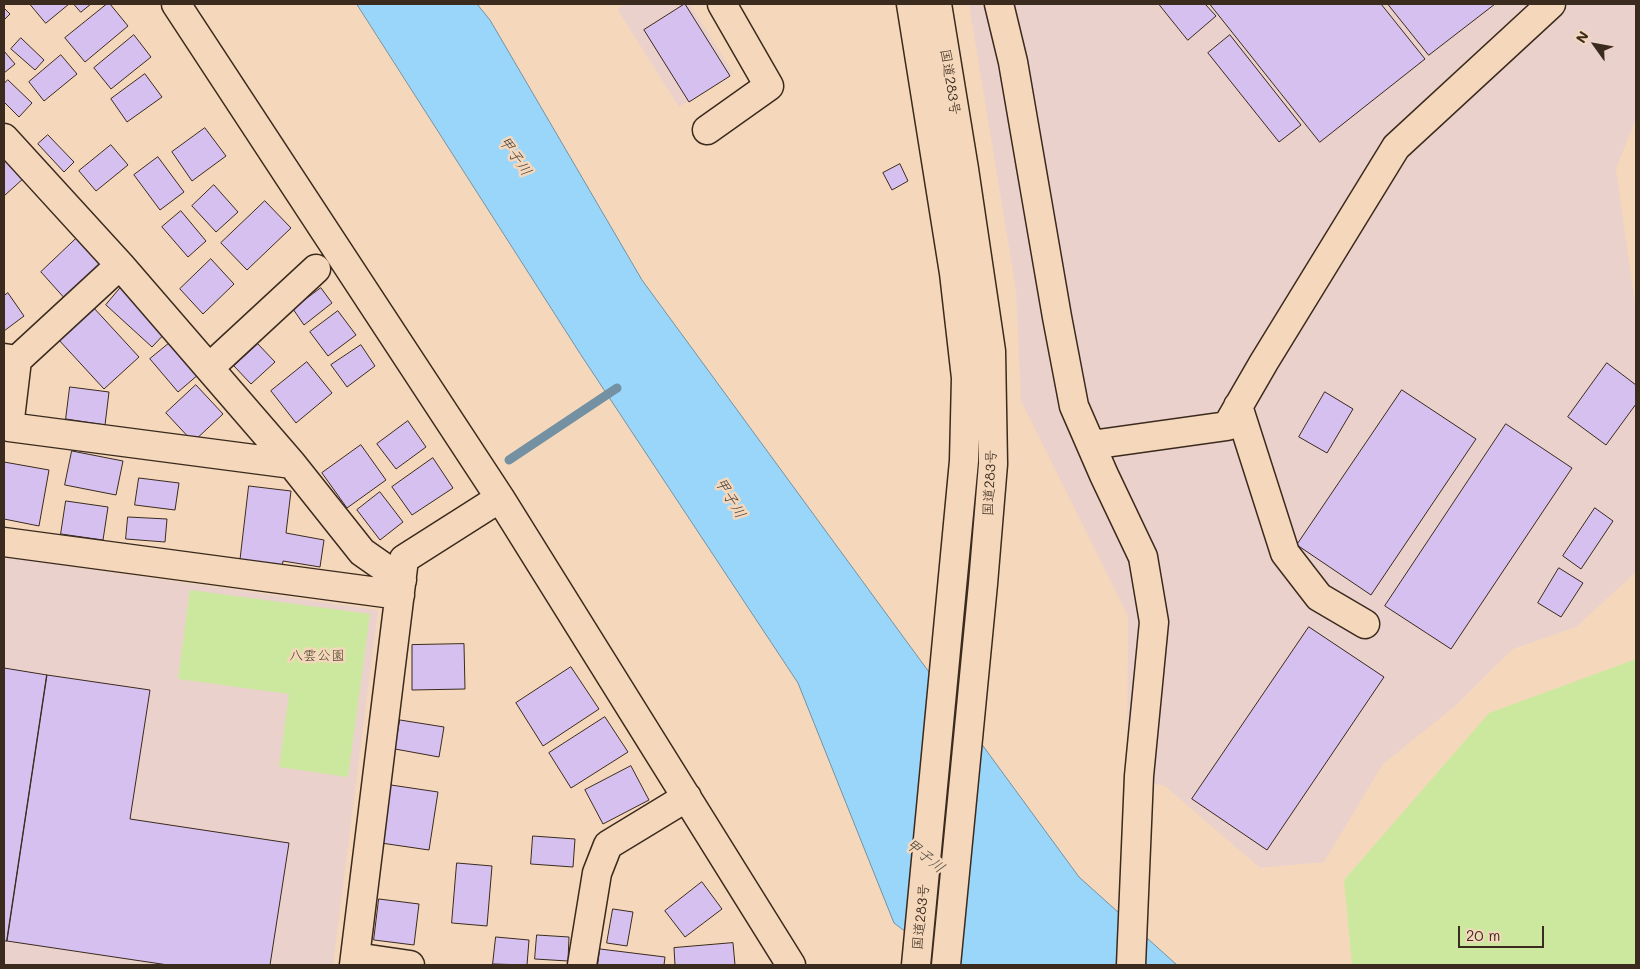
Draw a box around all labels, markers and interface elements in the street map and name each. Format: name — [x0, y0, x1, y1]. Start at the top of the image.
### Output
north arrow — [1570, 20, 1620, 70]
text: N — [1571, 27, 1593, 46]
street label: 国道283号 — [937, 48, 963, 116]
water label: 甲子川 — [495, 132, 535, 180]
street label: 国道283号 — [980, 449, 1000, 517]
water label: 甲子川 — [711, 474, 749, 522]
park label: 八雲公園 — [289, 648, 345, 664]
water label: 甲子川 — [902, 835, 948, 877]
street label: 国道283号 — [909, 883, 933, 951]
scale bar — [1460, 916, 1546, 948]
text: 20 m — [1466, 925, 1500, 945]

